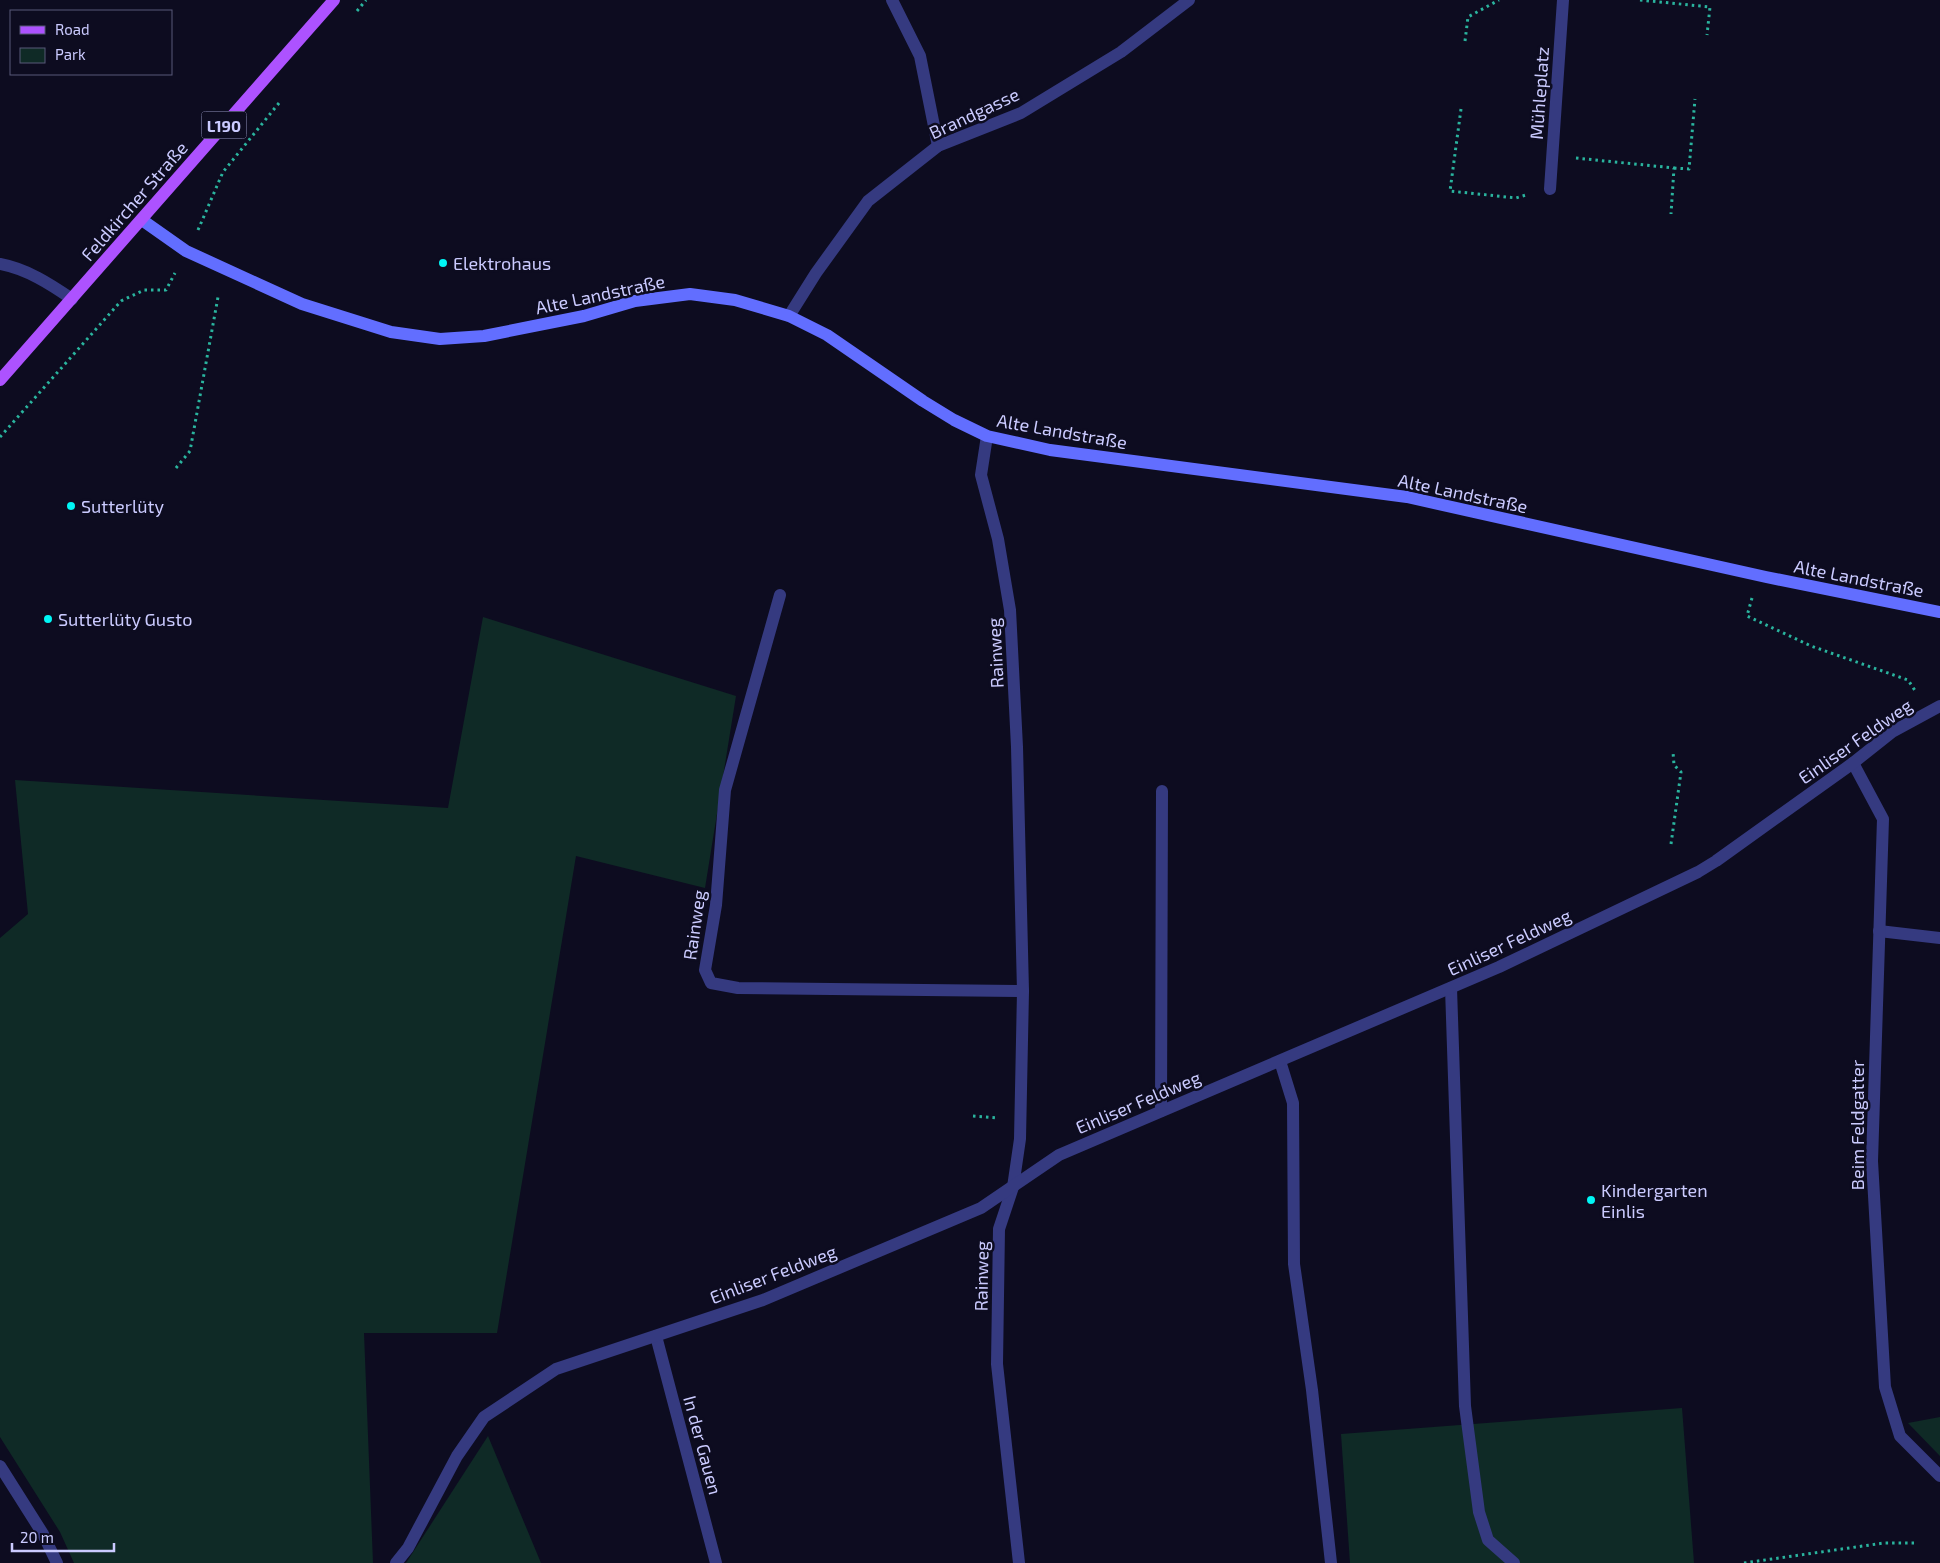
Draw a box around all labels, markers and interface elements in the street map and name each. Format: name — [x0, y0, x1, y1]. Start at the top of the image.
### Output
legend — [10, 10, 172, 75]
text: Road — [55, 20, 90, 38]
text: Park — [55, 45, 86, 63]
street label: Mühleplatz — [1525, 46, 1553, 140]
street label: Brandgasse — [925, 83, 1023, 143]
road number: L190 — [202, 112, 246, 138]
street label: Feldkircher Straße — [76, 137, 192, 265]
place label: Elektrohaus — [453, 252, 551, 274]
marker: Elektrohaus — [437, 257, 449, 269]
street label: Alte Landstraße — [533, 270, 667, 318]
street label: Alte Landstraße — [995, 409, 1129, 453]
street label: Alte Landstraße — [1396, 469, 1530, 517]
place label: Sutterlüty — [81, 495, 164, 517]
marker: Sutterlüty — [65, 500, 77, 512]
street label: Alte Landstraße — [1792, 555, 1926, 601]
place label: Sutterlüty Gusto — [58, 608, 192, 630]
marker: Sutterlüty Gusto — [42, 613, 54, 625]
street label: Rainweg — [982, 617, 1008, 689]
street label: Einliser Feldweg — [1794, 694, 1916, 788]
street label: Rainweg — [678, 889, 710, 961]
street label: Einliser Feldweg — [1444, 904, 1574, 980]
street label: Beim Feldgatter — [1846, 1060, 1868, 1190]
street label: Einliser Feldweg — [1072, 1066, 1204, 1138]
place label: Kindergarten Einlis — [1601, 1179, 1708, 1222]
marker: Kindergarten Einlis — [1585, 1194, 1597, 1206]
street label: Einliser Feldweg — [707, 1240, 839, 1308]
street label: Rainweg — [969, 1241, 993, 1311]
street label: In der Gauen — [679, 1393, 727, 1497]
scale bar — [12, 1520, 115, 1552]
text: 20 m — [20, 1528, 54, 1546]

